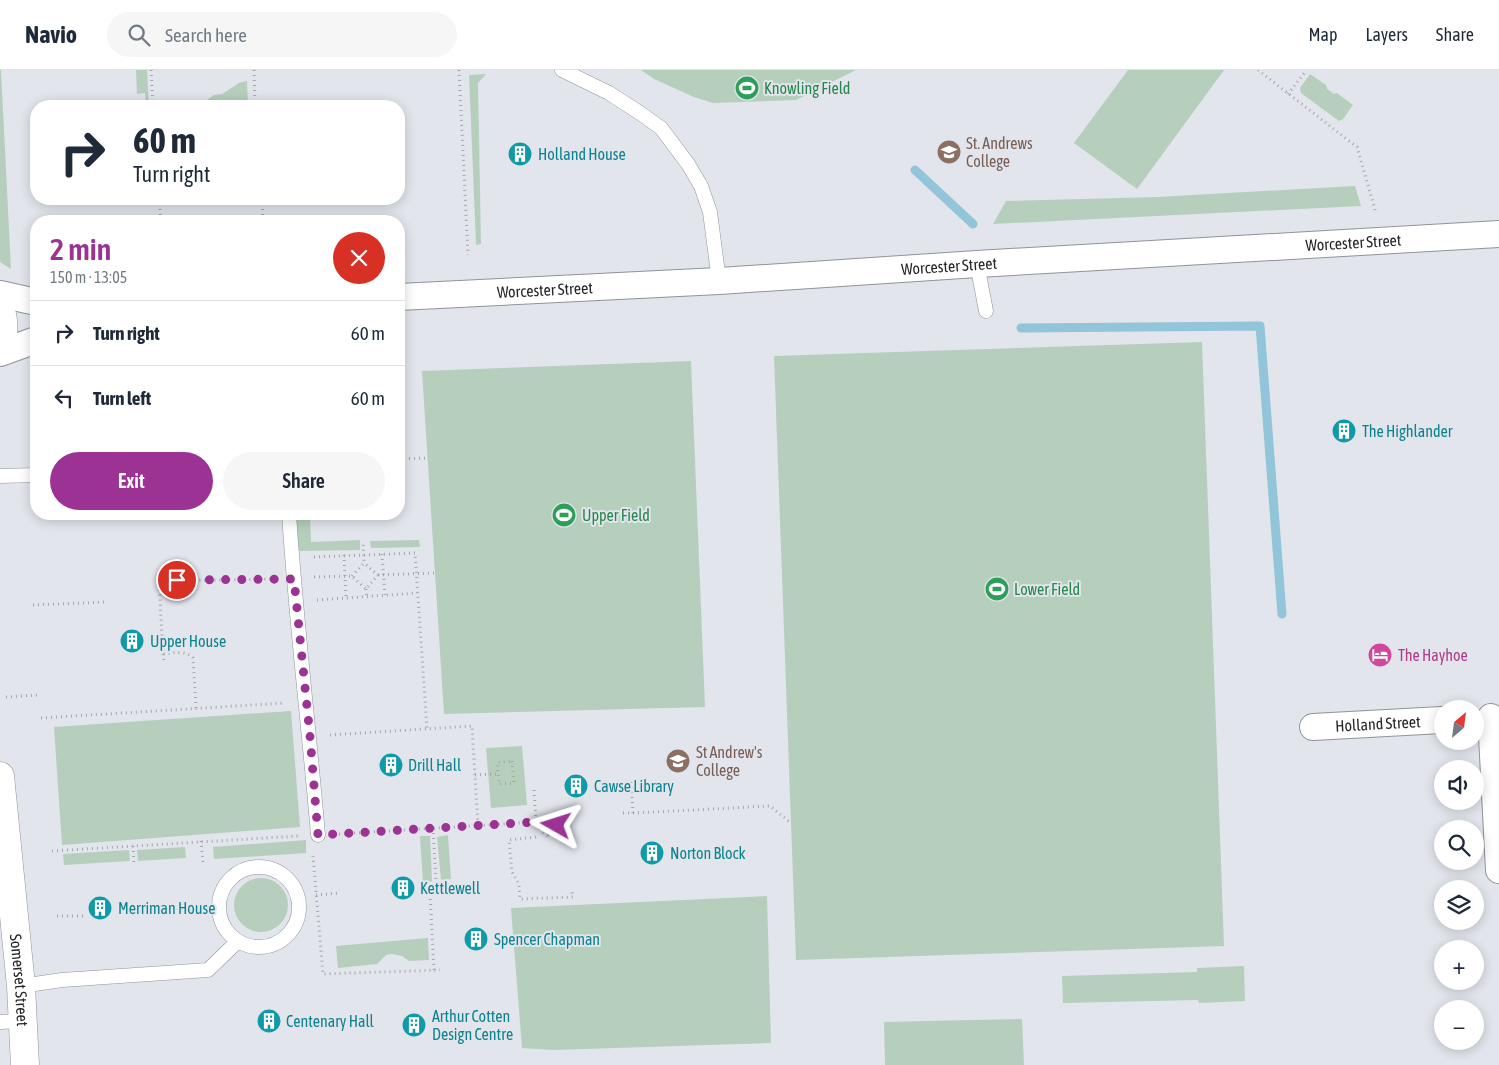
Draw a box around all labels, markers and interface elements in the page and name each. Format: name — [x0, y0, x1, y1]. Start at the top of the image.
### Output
search box — [107, 12, 457, 57]
text: Navio — [25, 21, 77, 48]
icon: search — [125, 21, 153, 49]
text: Search here — [165, 24, 247, 46]
text: Map — [1308, 24, 1337, 45]
text: Layers — [1365, 24, 1408, 45]
text: Share — [1436, 24, 1474, 45]
sports icon: Knowling Field — [734, 75, 760, 101]
place label: Knowling Field — [764, 79, 850, 98]
icon: right — [50, 120, 115, 185]
text: 60 m — [133, 120, 196, 160]
place label: St. Andrews College — [966, 134, 1033, 171]
school or university icon: St. Andrews College — [936, 139, 962, 165]
building icon: Holland House — [507, 141, 533, 167]
place label: Holland House — [538, 145, 626, 163]
text: Turn right — [133, 161, 210, 187]
street label: Worcester Street — [1305, 231, 1402, 254]
text: 2 min — [50, 232, 111, 266]
button: close — [333, 232, 385, 284]
street label: Worcester Street — [901, 254, 998, 278]
text: 150 m · 13:05 — [50, 268, 127, 286]
street label: Worcester Street — [496, 278, 594, 301]
icon: right — [50, 319, 78, 347]
text: Turn right — [93, 322, 160, 344]
text: 60 m — [351, 322, 385, 344]
icon: left — [50, 384, 78, 412]
text: Turn left — [93, 387, 151, 409]
text: 60 m — [351, 387, 385, 409]
building icon: The Highlander — [1331, 418, 1357, 444]
place label: The Highlander — [1362, 422, 1453, 441]
button: Exit — [50, 452, 213, 510]
button: Share — [223, 452, 385, 510]
sports icon: Upper Field — [551, 502, 577, 528]
place label: Upper Field — [582, 506, 650, 525]
pin — [156, 559, 198, 601]
icon: arrive — [163, 566, 191, 594]
sports icon: Lower Field — [984, 576, 1010, 602]
place label: Lower Field — [1014, 580, 1080, 598]
building icon: Upper House — [119, 628, 145, 654]
place label: Upper House — [150, 632, 226, 651]
hotel icon: The Hayhoe — [1367, 642, 1393, 668]
place label: The Hayhoe — [1398, 646, 1468, 665]
north arrow — [1434, 700, 1484, 750]
map controls — [1434, 700, 1484, 1050]
street label: Holland Street — [1335, 712, 1421, 735]
place label: St Andrew's College — [696, 743, 763, 780]
school or university icon: St Andrew's College — [665, 748, 691, 774]
building icon: Drill Hall — [378, 752, 404, 778]
place label: Drill Hall — [408, 756, 462, 774]
button: sound — [1434, 760, 1484, 810]
building icon: Cawse Library — [563, 773, 589, 799]
place label: Cawse Library — [594, 777, 674, 796]
position arrow — [529, 798, 581, 850]
button: search — [1434, 820, 1484, 870]
building icon: Norton Block — [639, 840, 665, 866]
place label: Norton Block — [670, 844, 746, 862]
building icon: Kettlewell — [390, 875, 416, 901]
place label: Kettlewell — [420, 879, 481, 897]
button: layers — [1434, 880, 1484, 930]
building icon: Merriman House — [87, 895, 113, 921]
place label: Merriman House — [118, 899, 215, 917]
building icon: Spencer Chapman — [463, 926, 489, 952]
place label: Spencer Chapman — [494, 930, 600, 949]
street label: Somerset Street — [7, 933, 32, 1027]
button: + — [1434, 940, 1484, 990]
button: − — [1434, 1000, 1484, 1050]
place label: Arthur Cotten Design Centre — [432, 1007, 513, 1044]
building icon: Centenary Hall — [256, 1008, 282, 1034]
place label: Centenary Hall — [286, 1012, 375, 1031]
building icon: Arthur Cotten Design Centre — [401, 1012, 427, 1038]

